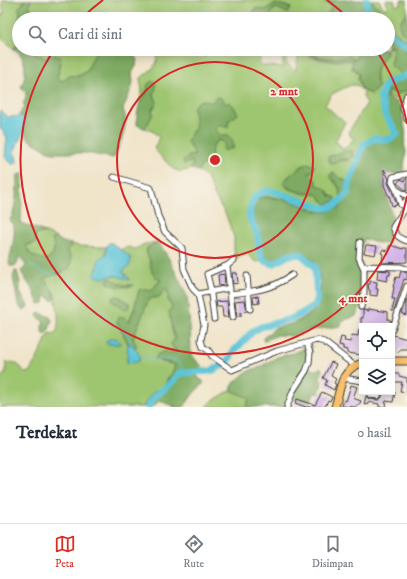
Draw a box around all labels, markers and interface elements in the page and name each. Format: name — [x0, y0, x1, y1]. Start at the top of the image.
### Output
search box — [12, 12, 395, 56]
icon: search — [26, 23, 48, 45]
text: Cari di sini — [58, 25, 122, 44]
text: 2 mnt — [270, 84, 298, 99]
centre of rings — [208, 153, 222, 167]
text: 4 mnt — [338, 291, 367, 306]
map controls — [359, 323, 395, 395]
button: locate — [359, 323, 395, 359]
button: layers — [359, 359, 395, 395]
text: Terdekat — [16, 422, 77, 444]
text: 0 hasil — [357, 425, 391, 441]
tab: Peta — [54, 533, 76, 571]
tab: Rute — [183, 533, 205, 571]
tab: Disimpan — [312, 533, 353, 571]

